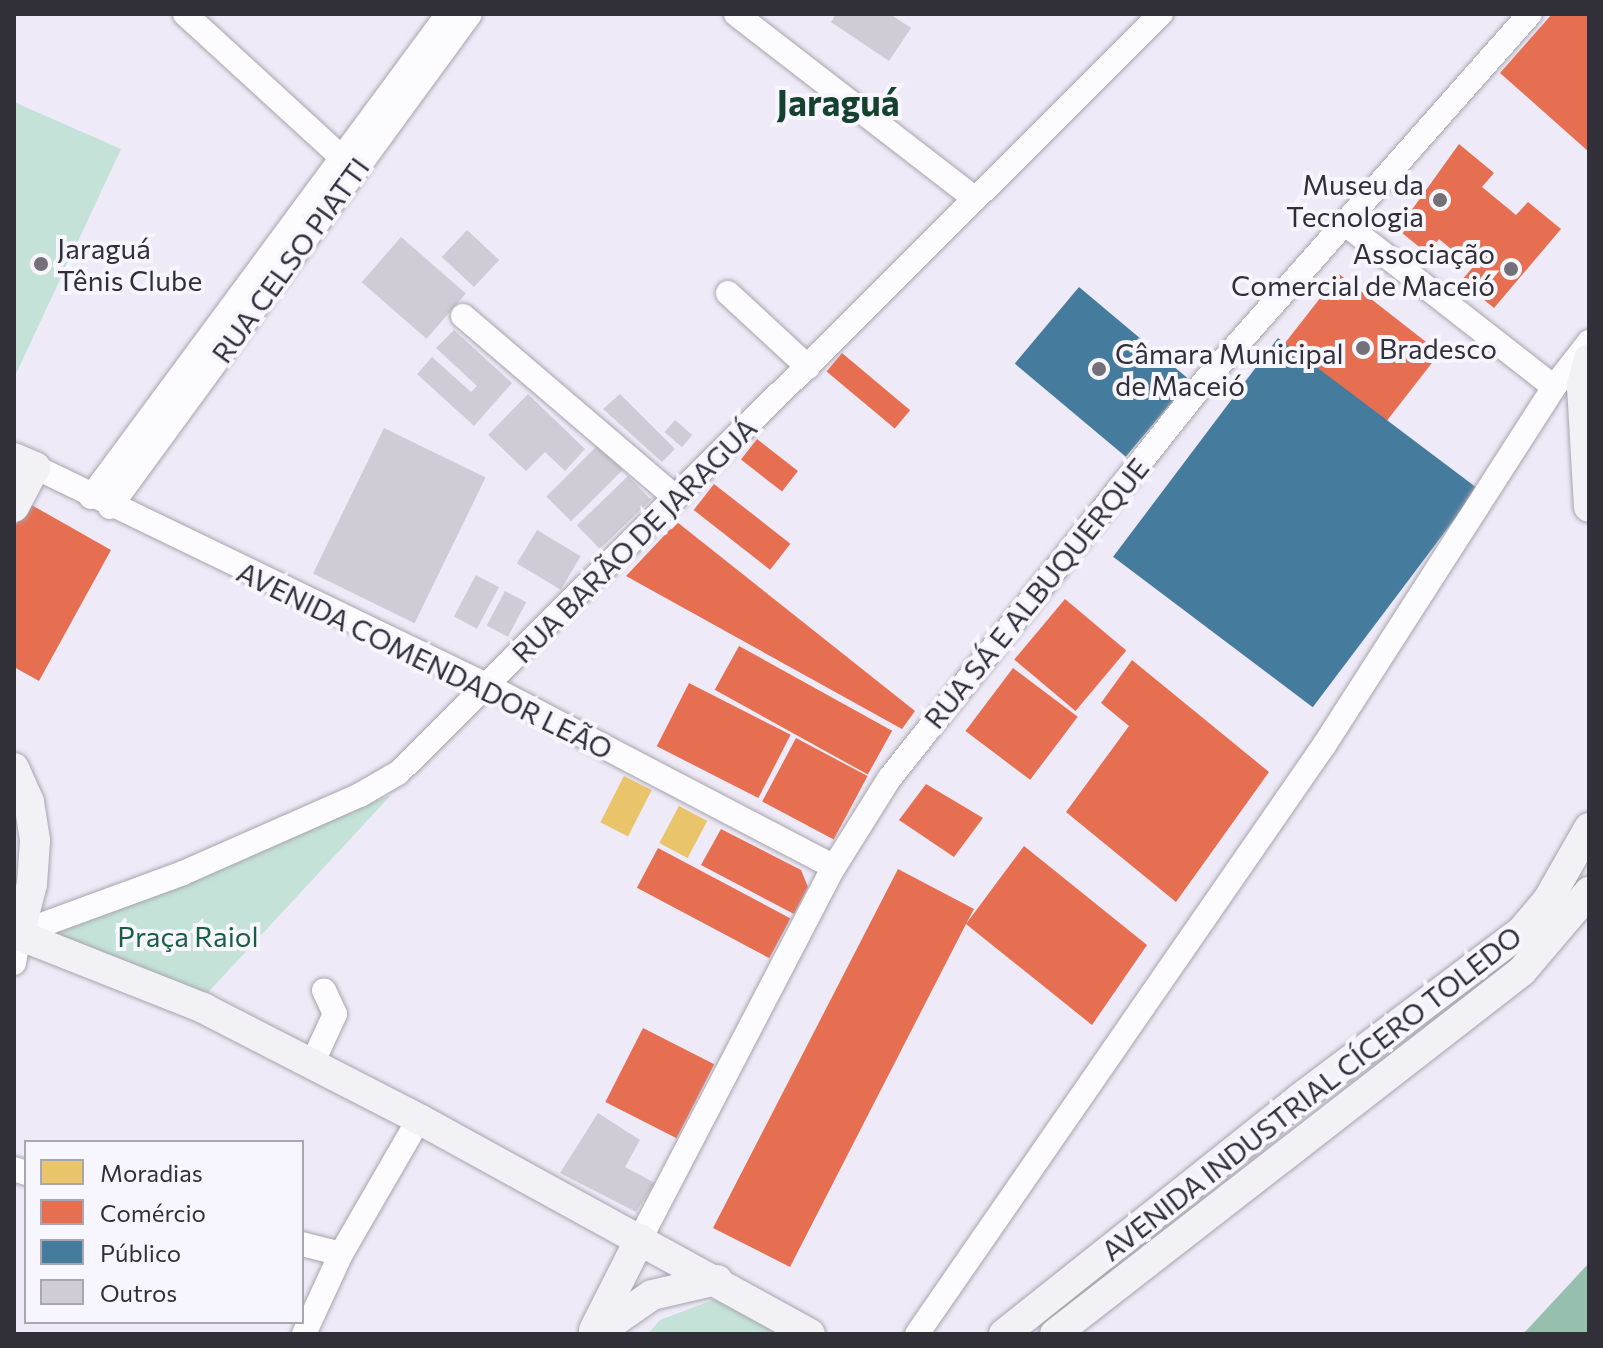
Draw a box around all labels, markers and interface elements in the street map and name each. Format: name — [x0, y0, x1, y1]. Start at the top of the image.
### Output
district label: Jaraguá — [776, 80, 900, 124]
street label: RUA CELSO PIATTI — [204, 151, 376, 369]
place label: Museu da Tecnologia — [1286, 167, 1424, 233]
marker: Museu da Tecnologia — [1431, 191, 1449, 209]
place label: Jaraguá Tênis Clube — [57, 231, 202, 297]
place label: Associação Comercial de Maceió — [1231, 236, 1495, 302]
marker: Jaraguá Tênis Clube — [32, 255, 50, 273]
marker: Associação Comercial de Maceió — [1502, 260, 1520, 278]
place label: Bradesco — [1379, 331, 1497, 365]
place label: Câmara Municipal de Maceió — [1115, 336, 1344, 402]
marker: Bradesco — [1354, 339, 1372, 357]
marker: Câmara Municipal de Maceió — [1090, 360, 1108, 378]
street label: RUA BARÃO DE JARAGUÁ — [505, 411, 763, 669]
street label: RUA SÁ E ALBUQUERQUE — [917, 451, 1155, 735]
street label: AVENIDA COMENDADOR LEÃO — [232, 554, 618, 766]
park label: Praça Raiol — [117, 919, 259, 953]
street label: AVENIDA INDUSTRIAL CÍCERO TOLEDO — [1094, 919, 1528, 1267]
legend — [24, 1140, 304, 1324]
text: Moradias — [100, 1158, 203, 1187]
text: Comércio — [100, 1198, 206, 1227]
text: Público — [100, 1238, 181, 1267]
text: Outros — [100, 1278, 177, 1307]

